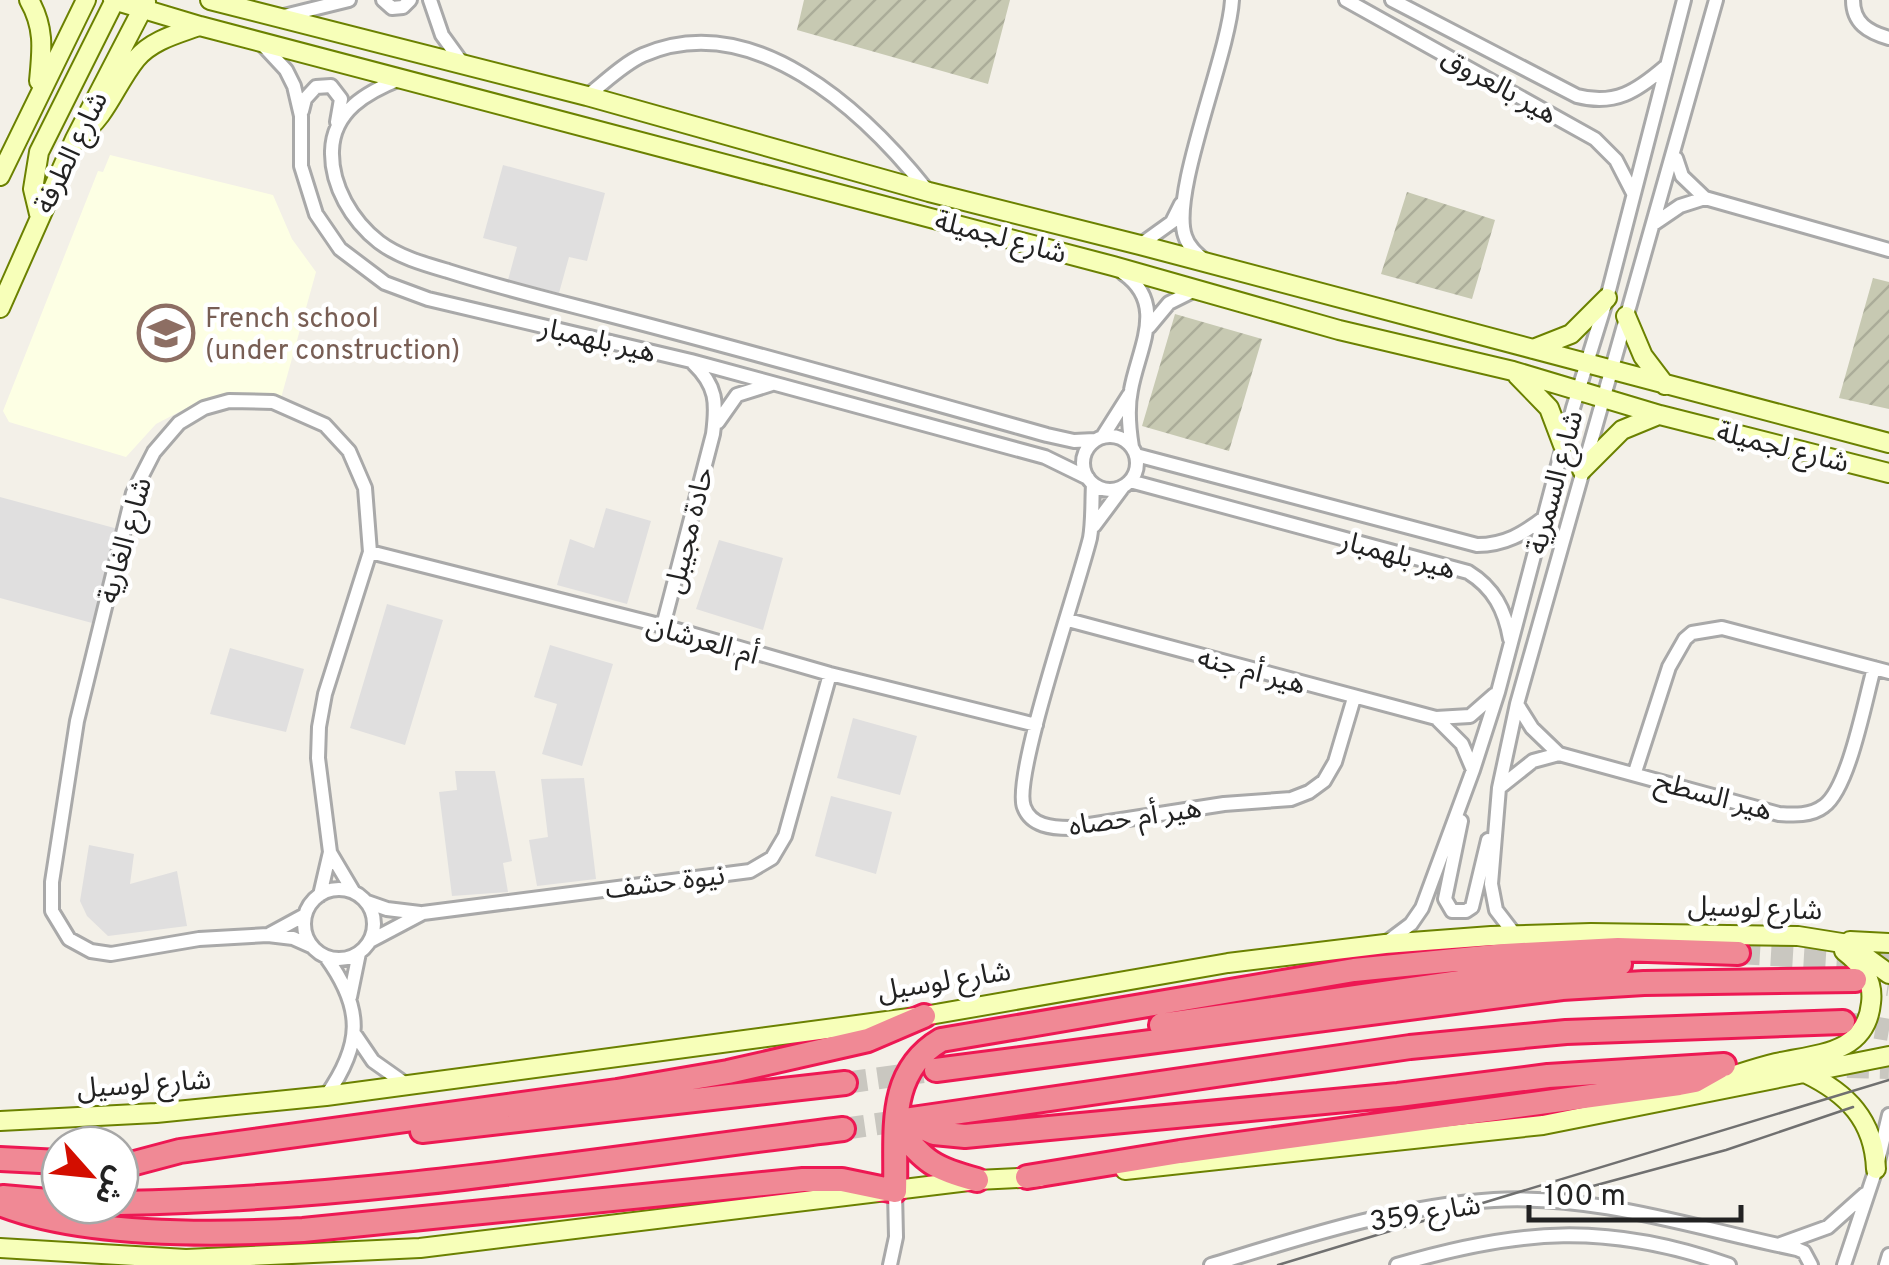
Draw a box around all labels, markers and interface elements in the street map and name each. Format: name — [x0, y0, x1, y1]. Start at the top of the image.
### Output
street label: هير بالعروق — [1434, 41, 1563, 134]
street label: شارع الطرفة — [28, 86, 118, 220]
street label: شارع لجميلة — [930, 204, 1070, 274]
place label: French school (under construction) — [205, 302, 460, 370]
school or university icon: French school (under construction) — [136, 303, 196, 363]
street label: هير بلهمبار — [535, 311, 659, 373]
street label: شارع السمرية — [1520, 407, 1593, 559]
street label: شارع لجميلة — [1712, 415, 1852, 483]
street label: حادة مجيبل — [658, 464, 724, 598]
street label: شارع الغارية — [92, 474, 162, 608]
street label: هير بلهمبار — [1334, 524, 1459, 590]
street label: أم العرشان — [642, 606, 763, 675]
street label: هير أم جنه — [1193, 639, 1310, 705]
street label: هير السطح — [1651, 765, 1776, 831]
street label: هير أم حصاه — [1066, 789, 1204, 846]
street label: نيوة حشف — [604, 859, 727, 909]
street label: شارع لوسيل — [1687, 890, 1823, 930]
street label: شارع لوسيل — [875, 955, 1014, 1011]
street label: شارع لوسيل — [76, 1063, 213, 1109]
north arrow — [40, 1125, 140, 1225]
text: ش — [85, 1160, 134, 1210]
scale bar — [1529, 1160, 1742, 1222]
text: 100 m — [1544, 1179, 1626, 1216]
street label: شارع 359 — [1367, 1188, 1484, 1241]

